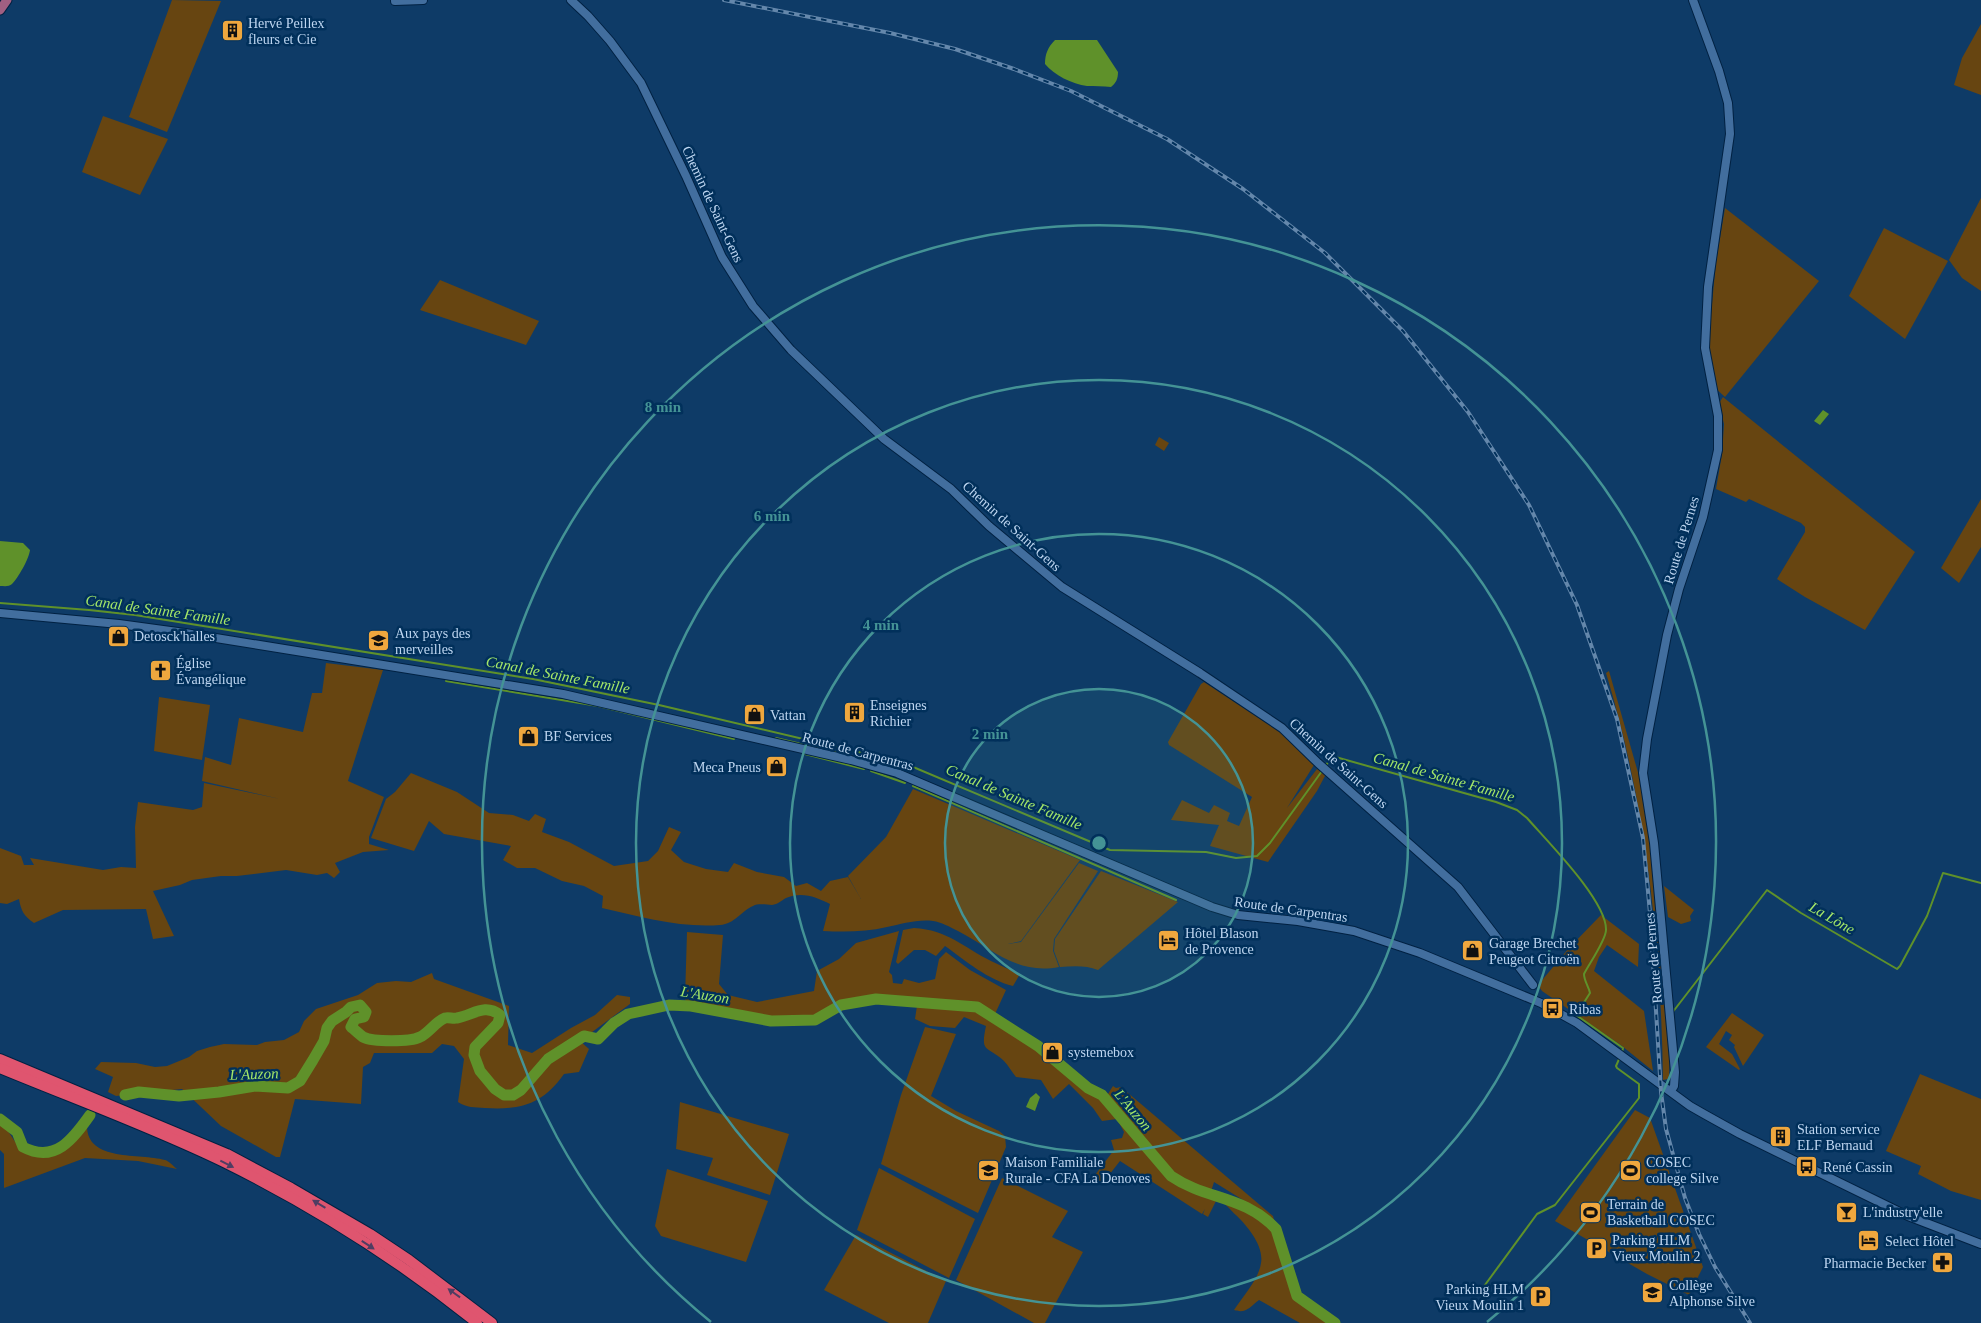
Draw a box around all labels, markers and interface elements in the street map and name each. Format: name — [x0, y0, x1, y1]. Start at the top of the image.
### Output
place label: Hervé Peillex fleurs et Cie — [248, 16, 325, 47]
building icon: Hervé Peillex fleurs et Cie — [220, 19, 244, 43]
street label: Chemin de Saint-Gens — [679, 144, 746, 265]
text: 8 min — [645, 399, 682, 415]
street label: Chemin de Saint-Gens — [960, 478, 1064, 574]
street label: Route de Pernes — [1661, 494, 1702, 586]
text: 6 min — [754, 508, 791, 524]
water label: Canal de Sainte Famille — [84, 592, 232, 628]
text: 4 min — [863, 617, 900, 633]
shop icon: Detosck'halles — [106, 624, 130, 648]
place label: Aux pays des merveilles — [395, 626, 470, 657]
place label: Detosck'halles — [134, 629, 215, 644]
school or university icon: Aux pays des merveilles — [367, 629, 391, 653]
water label: Canal de Sainte Famille — [485, 653, 632, 697]
place label: Église Évangélique — [176, 655, 246, 687]
church icon: Église Évangélique — [148, 659, 172, 683]
place label: Enseignes Richier — [870, 698, 927, 729]
building icon: Enseignes Richier — [842, 701, 866, 725]
shop icon: Vattan — [742, 703, 766, 727]
place label: Vattan — [770, 708, 806, 723]
street label: Chemin de Saint-Gens — [1287, 715, 1391, 811]
shop icon: BF Services — [516, 724, 540, 748]
text: 2 min — [972, 726, 1009, 742]
place label: BF Services — [544, 729, 612, 744]
street label: Route de Carpentras — [801, 729, 915, 774]
water label: Canal de Sainte Famille — [1372, 749, 1517, 805]
shop icon: Meca Pneus — [765, 755, 789, 779]
place label: Meca Pneus — [693, 760, 761, 775]
water label: Canal de Sainte Famille — [944, 761, 1085, 833]
centre of rings — [1090, 834, 1108, 852]
street label: Route de Carpentras — [1233, 894, 1349, 925]
water label: La Lône — [1806, 898, 1858, 937]
street label: Route de Pernes — [1642, 912, 1665, 1004]
place label: Hôtel Blason de Provence — [1185, 926, 1259, 957]
hotel icon: Hôtel Blason de Provence — [1157, 929, 1181, 953]
place label: Garage Brechet Peugeot Citroën — [1489, 936, 1580, 967]
shop icon: Garage Brechet Peugeot Citroën — [1461, 939, 1485, 963]
water label: L'Auzon — [679, 983, 730, 1007]
bus stop icon: Ribas — [1541, 997, 1565, 1021]
place label: Ribas — [1569, 1002, 1601, 1017]
shop icon: systemebox — [1040, 1040, 1064, 1064]
place label: systemebox — [1068, 1045, 1134, 1060]
water label: L'Auzon — [228, 1065, 279, 1083]
water label: L'Auzon — [1110, 1085, 1155, 1134]
place label: Station service ELF Bernaud — [1797, 1122, 1880, 1153]
building icon: Station service ELF Bernaud — [1769, 1125, 1793, 1149]
place label: Maison Familiale Rurale - CFA La Denoves — [1005, 1155, 1150, 1186]
place label: COSEC college Silve — [1646, 1155, 1719, 1186]
bus stop icon: René Cassin — [1795, 1155, 1819, 1179]
school or university icon: Maison Familiale Rurale - CFA La Denoves — [977, 1158, 1001, 1182]
sports icon: COSEC college Silve — [1618, 1158, 1642, 1182]
one-way arrow — [220, 1160, 235, 1168]
place label: René Cassin — [1823, 1160, 1893, 1175]
place label: Terrain de Basketball COSEC — [1607, 1197, 1715, 1228]
one-way arrow — [312, 1199, 325, 1208]
sports icon: Terrain de Basketball COSEC — [1579, 1200, 1603, 1224]
bar icon: L'industry'elle — [1835, 1200, 1859, 1224]
place label: L'industry'elle — [1863, 1205, 1943, 1220]
hotel icon: Select Hôtel — [1857, 1229, 1881, 1253]
place label: Parking HLM Vieux Moulin 2 — [1612, 1233, 1701, 1264]
place label: Select Hôtel — [1885, 1234, 1954, 1249]
parking icon: Parking HLM Vieux Moulin 2 — [1584, 1236, 1608, 1260]
one-way arrow — [362, 1240, 375, 1250]
pharmacy icon: Pharmacie Becker — [1930, 1251, 1954, 1275]
place label: Pharmacie Becker — [1824, 1256, 1926, 1271]
place label: Collège Alphonse Silve — [1669, 1278, 1755, 1309]
school or university icon: Collège Alphonse Silve — [1641, 1281, 1665, 1305]
place label: Parking HLM Vieux Moulin 1 — [1435, 1282, 1525, 1313]
parking icon: Parking HLM Vieux Moulin 1 — [1528, 1285, 1552, 1309]
one-way arrow — [447, 1288, 461, 1298]

